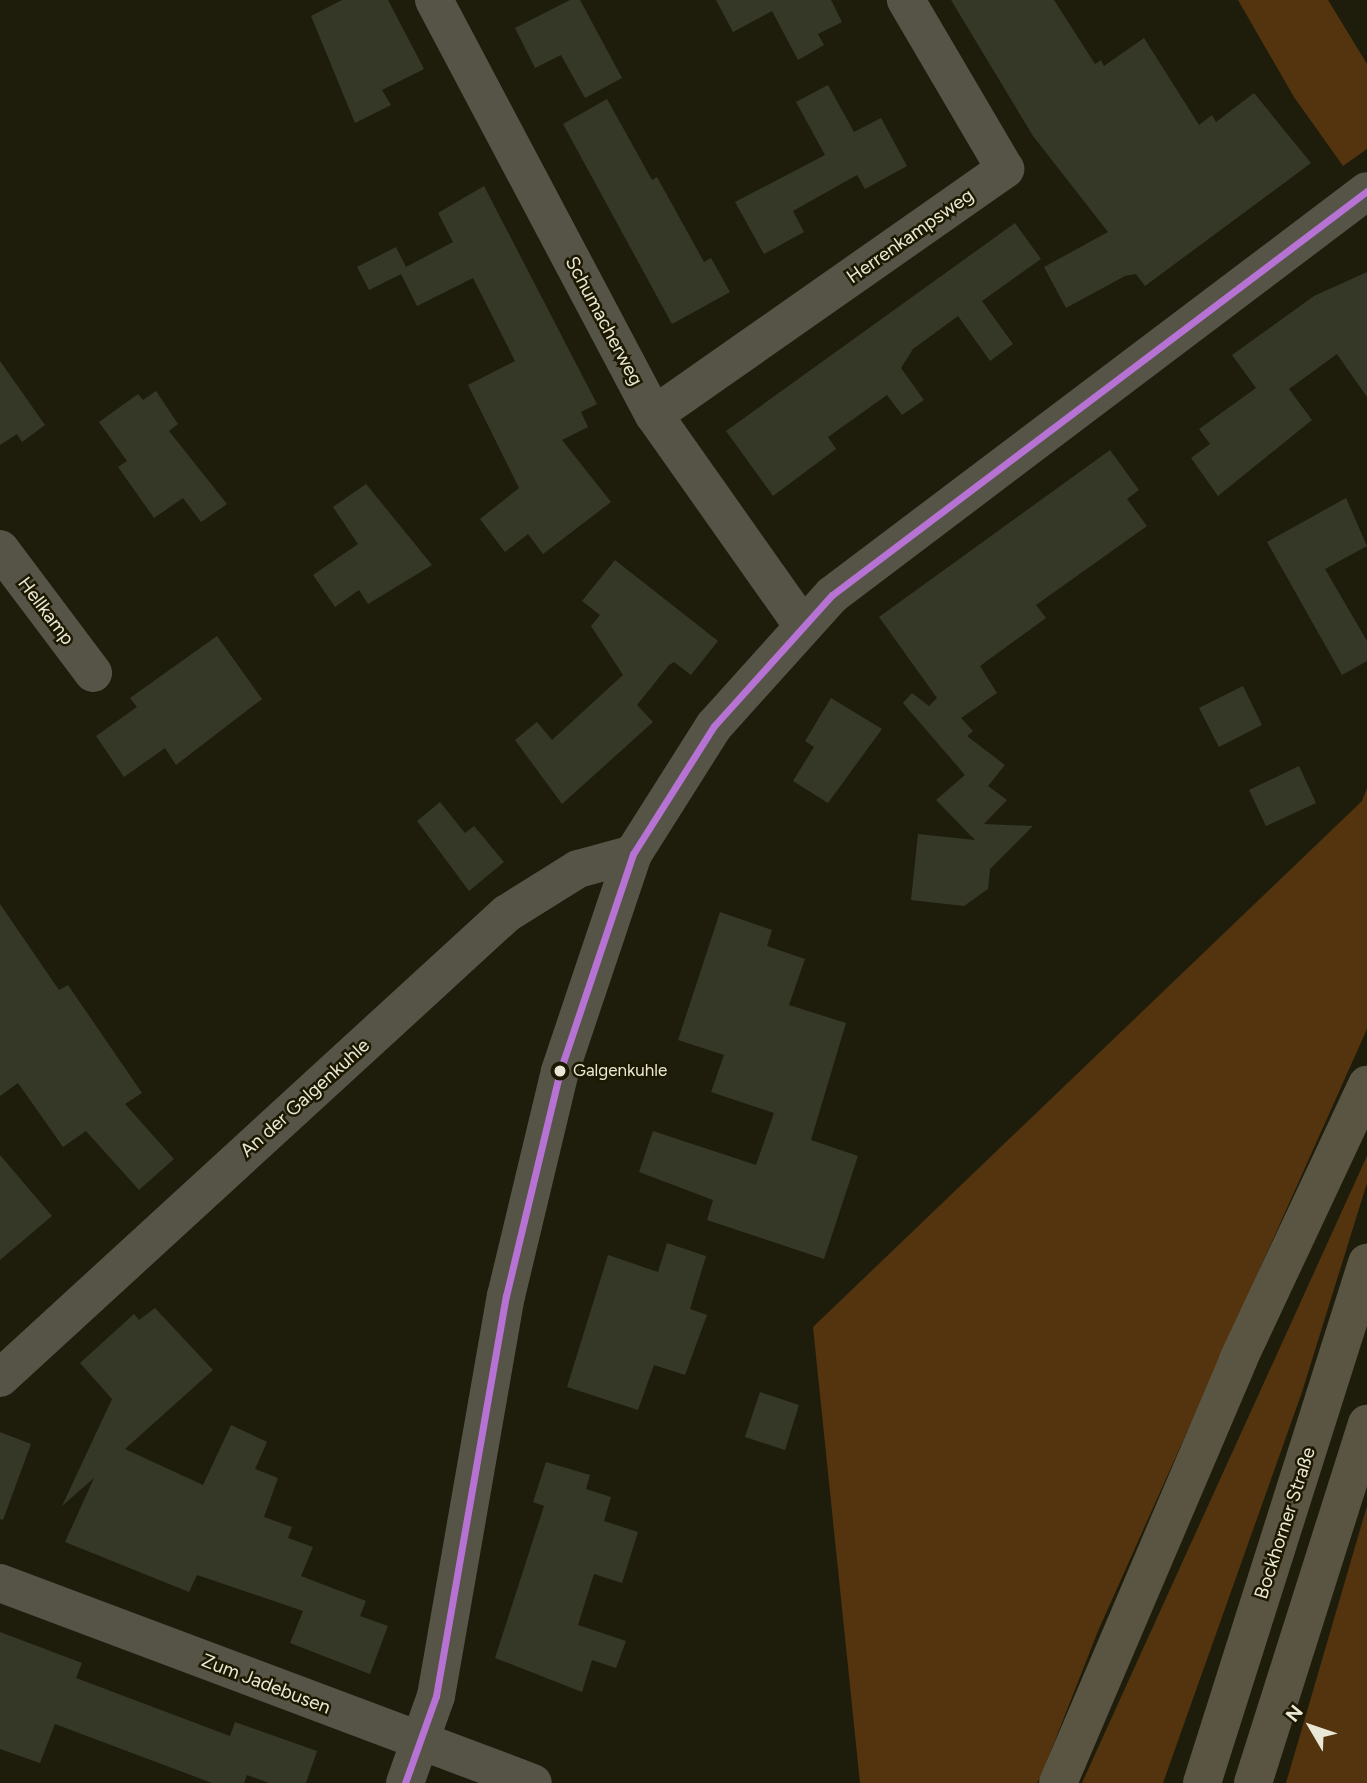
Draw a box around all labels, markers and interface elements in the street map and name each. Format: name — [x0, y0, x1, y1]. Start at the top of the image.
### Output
street label: Herrenkampsweg — [842, 184, 978, 288]
street label: Schumacherweg — [560, 253, 648, 389]
street label: Hellkamp — [13, 573, 79, 649]
street label: An der Galgenkuhle — [236, 1034, 374, 1162]
place label: Galgenkuhle — [573, 1061, 667, 1081]
marker: Galgenkuhle — [553, 1064, 567, 1078]
street label: Bockhorner Straße — [1250, 1444, 1320, 1602]
street label: Zum Jadebusen — [198, 1649, 334, 1719]
north arrow — [1276, 1692, 1346, 1762]
text: N — [1281, 1701, 1308, 1726]

